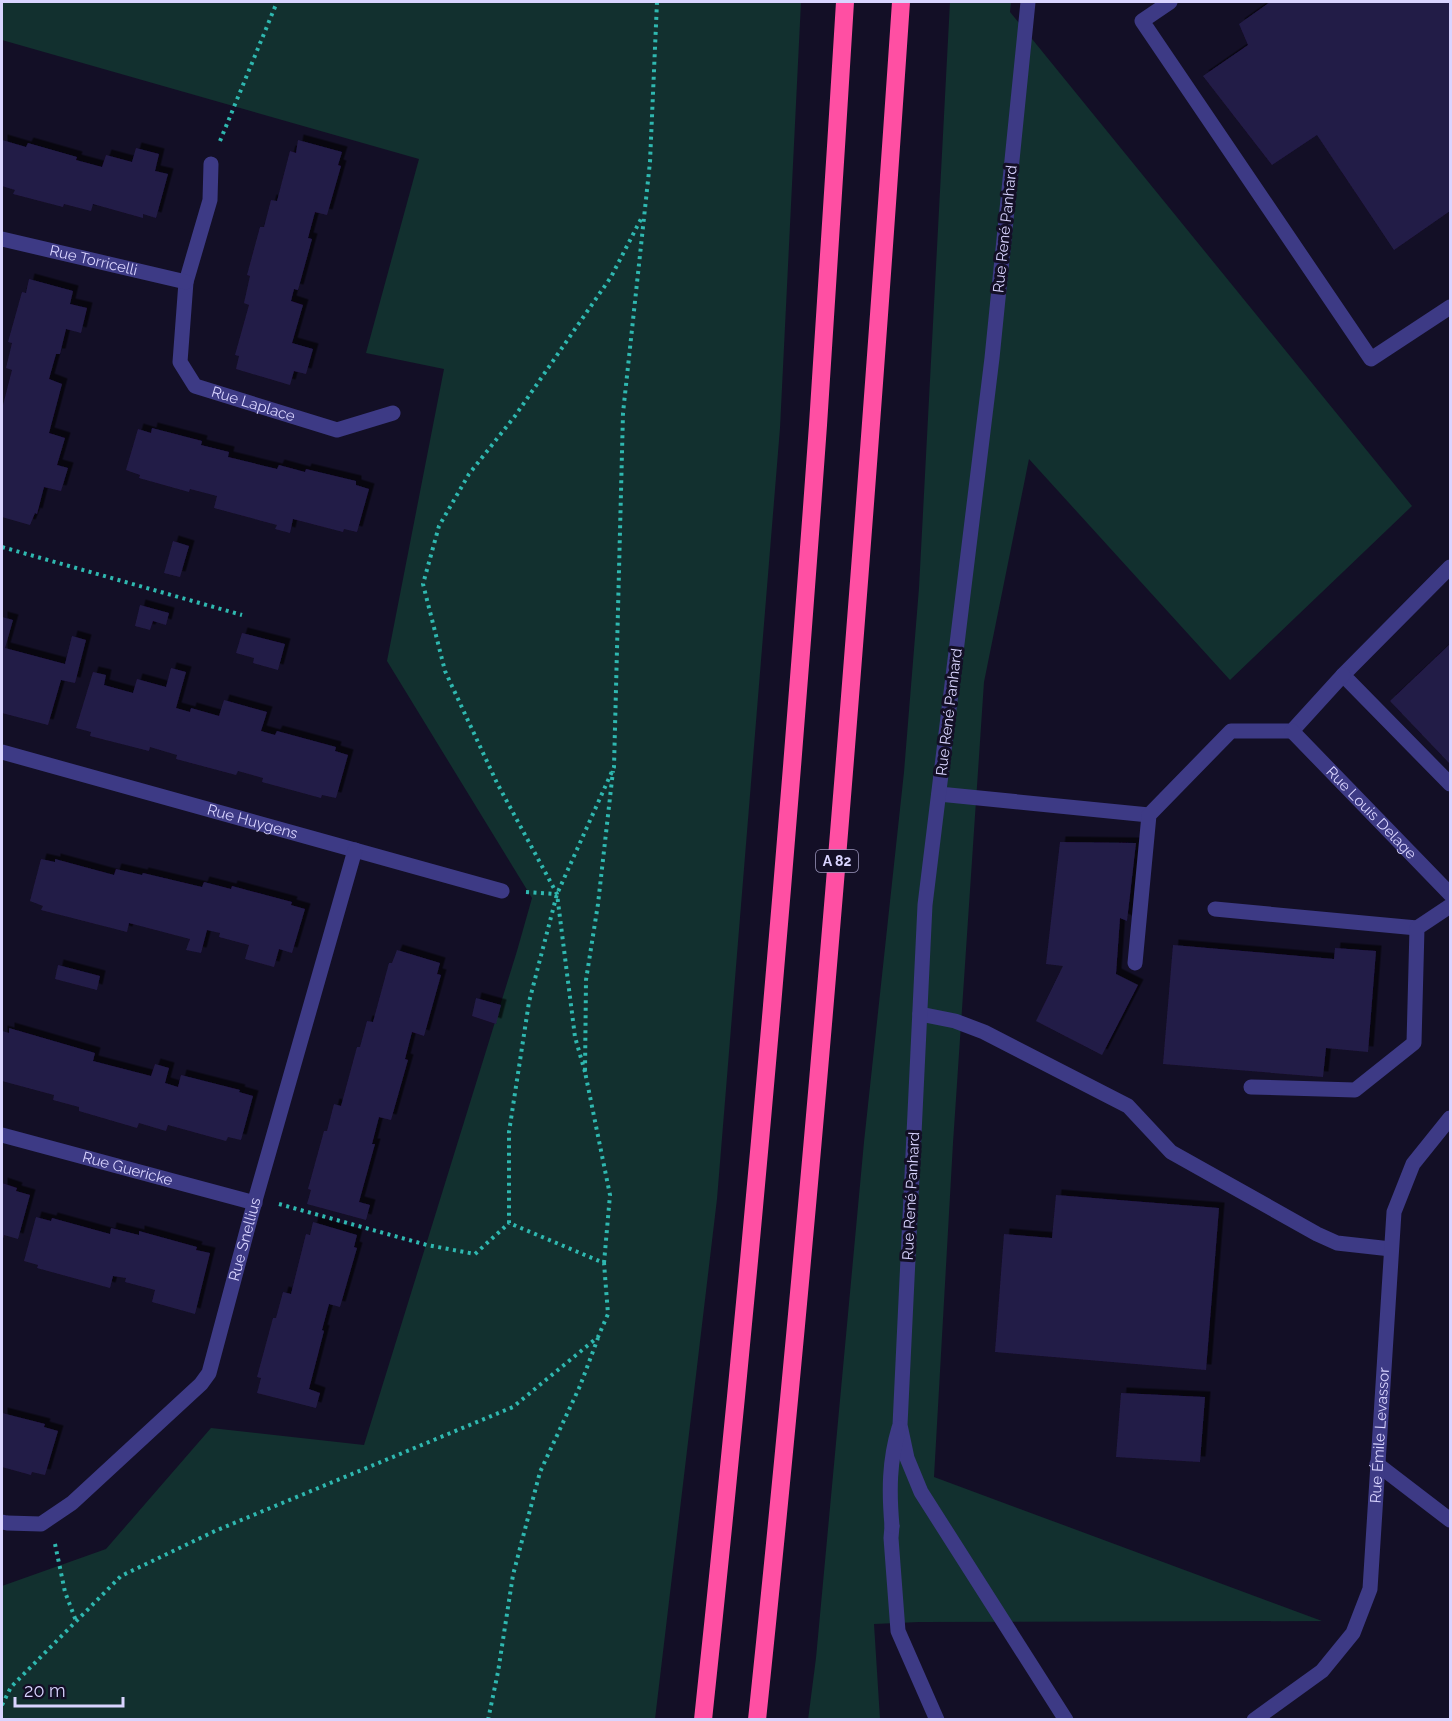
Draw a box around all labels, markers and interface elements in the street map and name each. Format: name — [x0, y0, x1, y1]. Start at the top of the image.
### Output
street label: Rue René Panhard — [989, 164, 1021, 294]
street label: Rue Torricelli — [48, 241, 139, 279]
street label: Rue Laplace — [209, 383, 298, 426]
street label: Rue René Panhard — [932, 647, 966, 777]
street label: Rue Louis Delage — [1322, 763, 1420, 863]
street label: Rue Huygens — [205, 800, 300, 843]
road number: A 82 — [816, 850, 858, 872]
street label: Rue René Panhard — [899, 1131, 923, 1261]
street label: Rue Guericke — [80, 1148, 175, 1190]
street label: Rue Snellius — [225, 1196, 264, 1283]
street label: Rue Émile Levassor — [1366, 1366, 1393, 1504]
scale bar — [15, 1670, 123, 1708]
text: 20 m — [24, 1680, 66, 1701]

